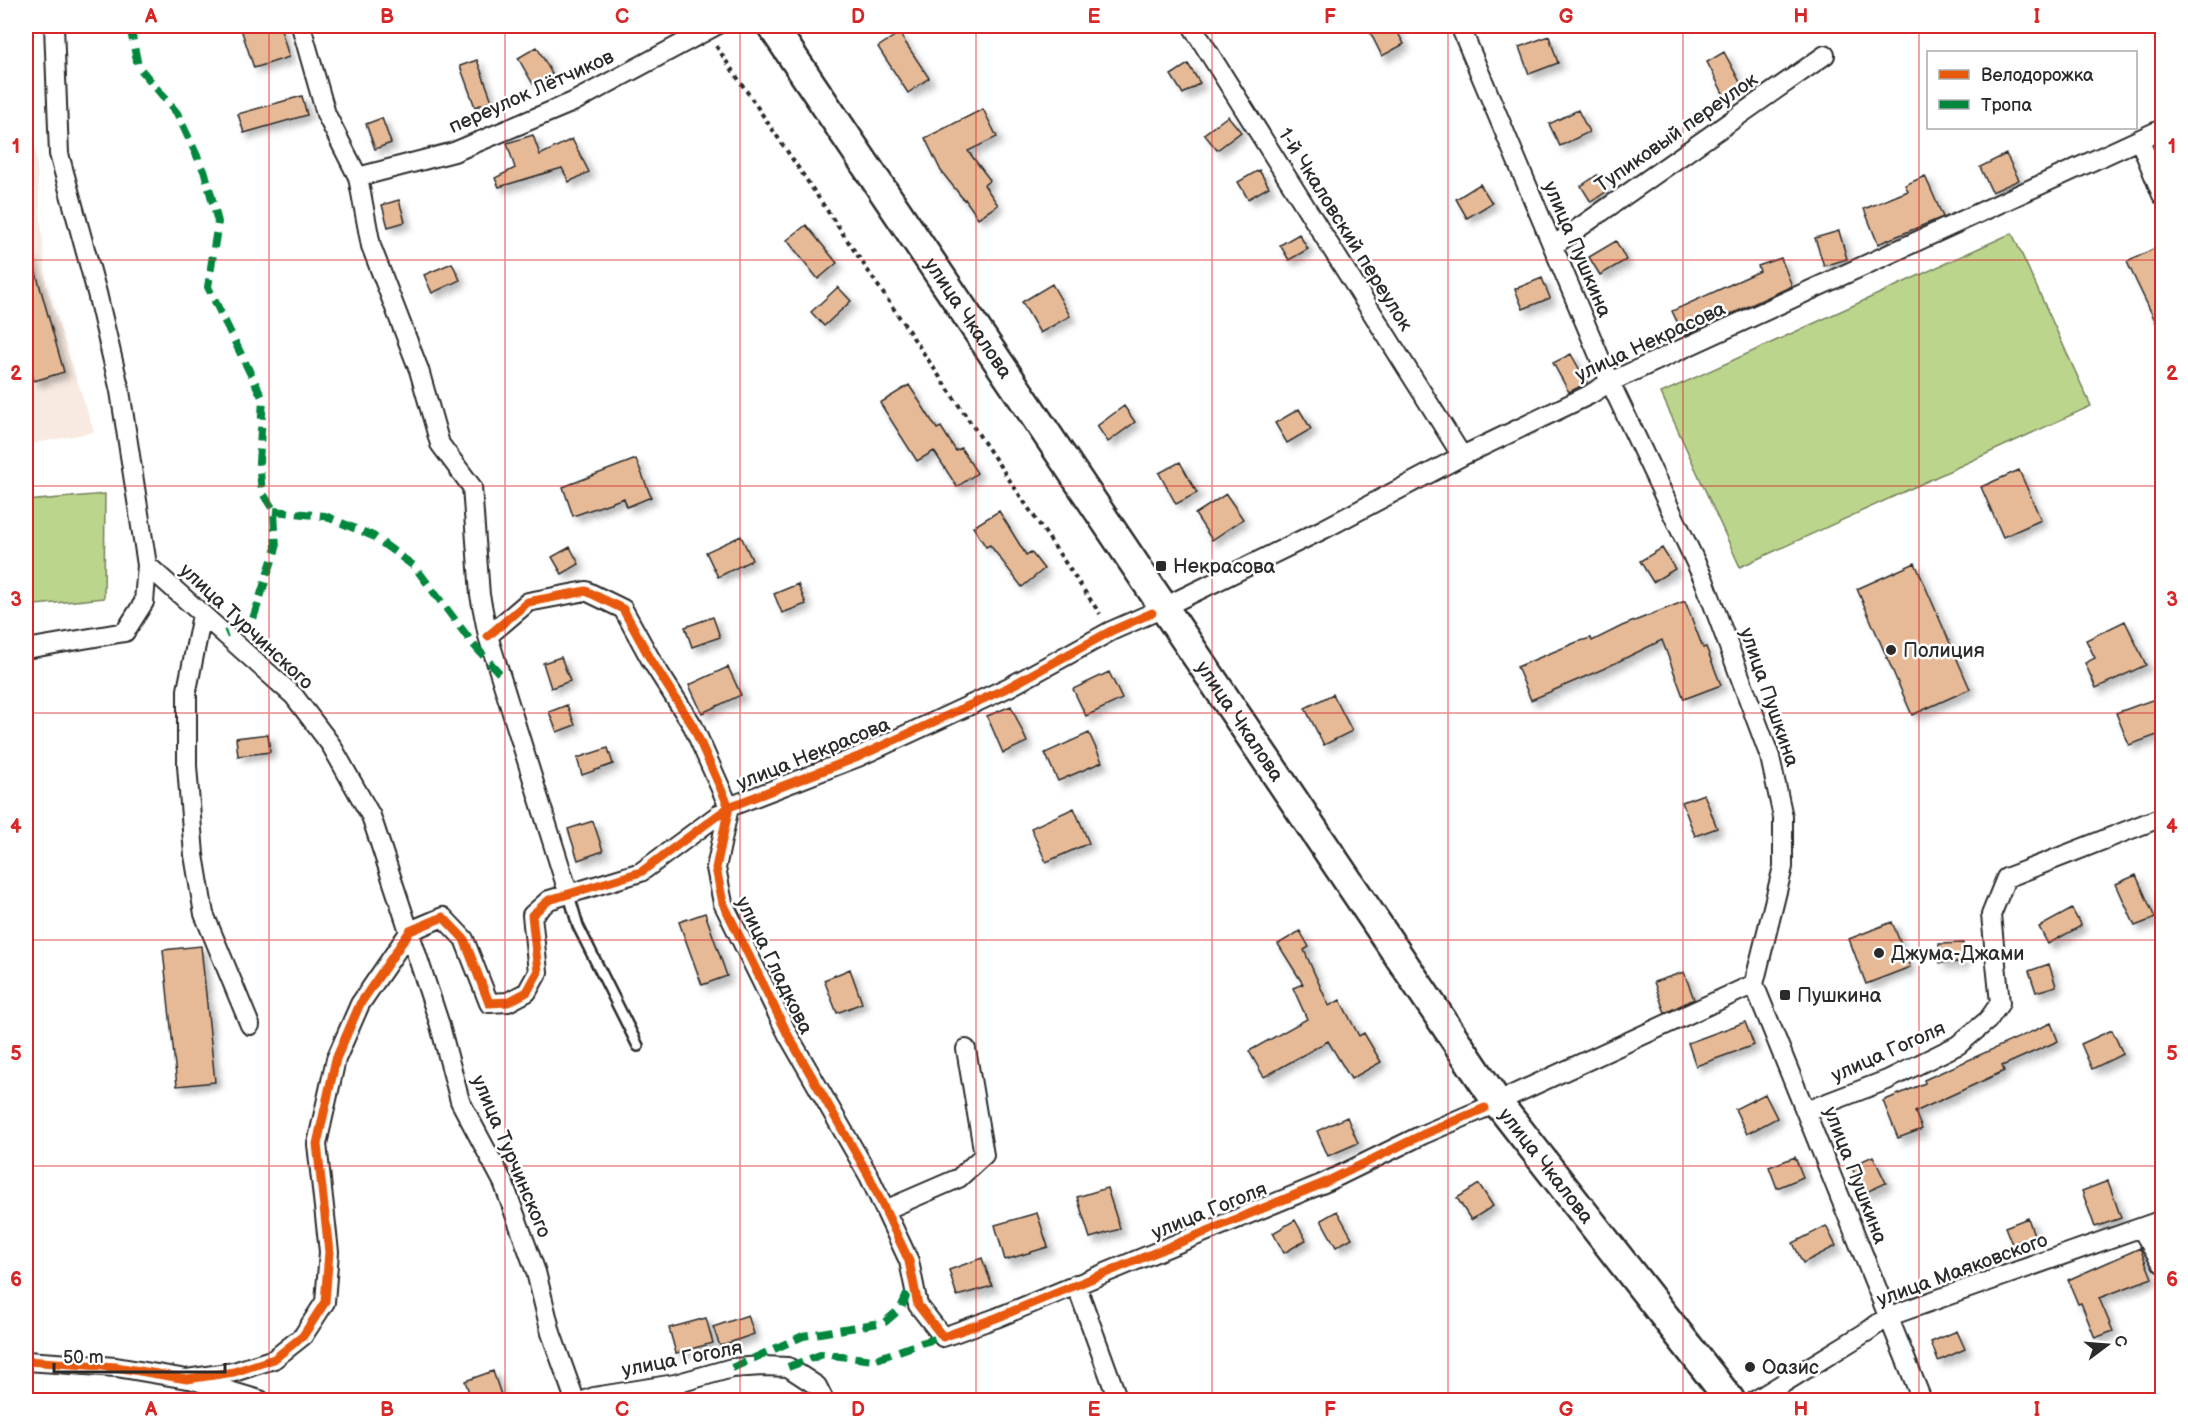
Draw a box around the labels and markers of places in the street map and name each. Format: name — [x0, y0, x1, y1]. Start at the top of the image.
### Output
place label: Некрасова — [1173, 555, 1275, 579]
marker: Некрасова — [1154, 559, 1168, 573]
place label: Полиция — [1903, 639, 1985, 663]
marker: Полиция — [1884, 643, 1898, 657]
place label: Джума-Джами — [1891, 942, 2025, 966]
marker: Джума-Джами — [1872, 946, 1886, 960]
place label: Пушкина — [1797, 984, 1882, 1008]
marker: Пушкина — [1778, 988, 1792, 1002]
place label: Оазис — [1762, 1356, 1819, 1380]
marker: Оазис — [1743, 1360, 1757, 1374]

